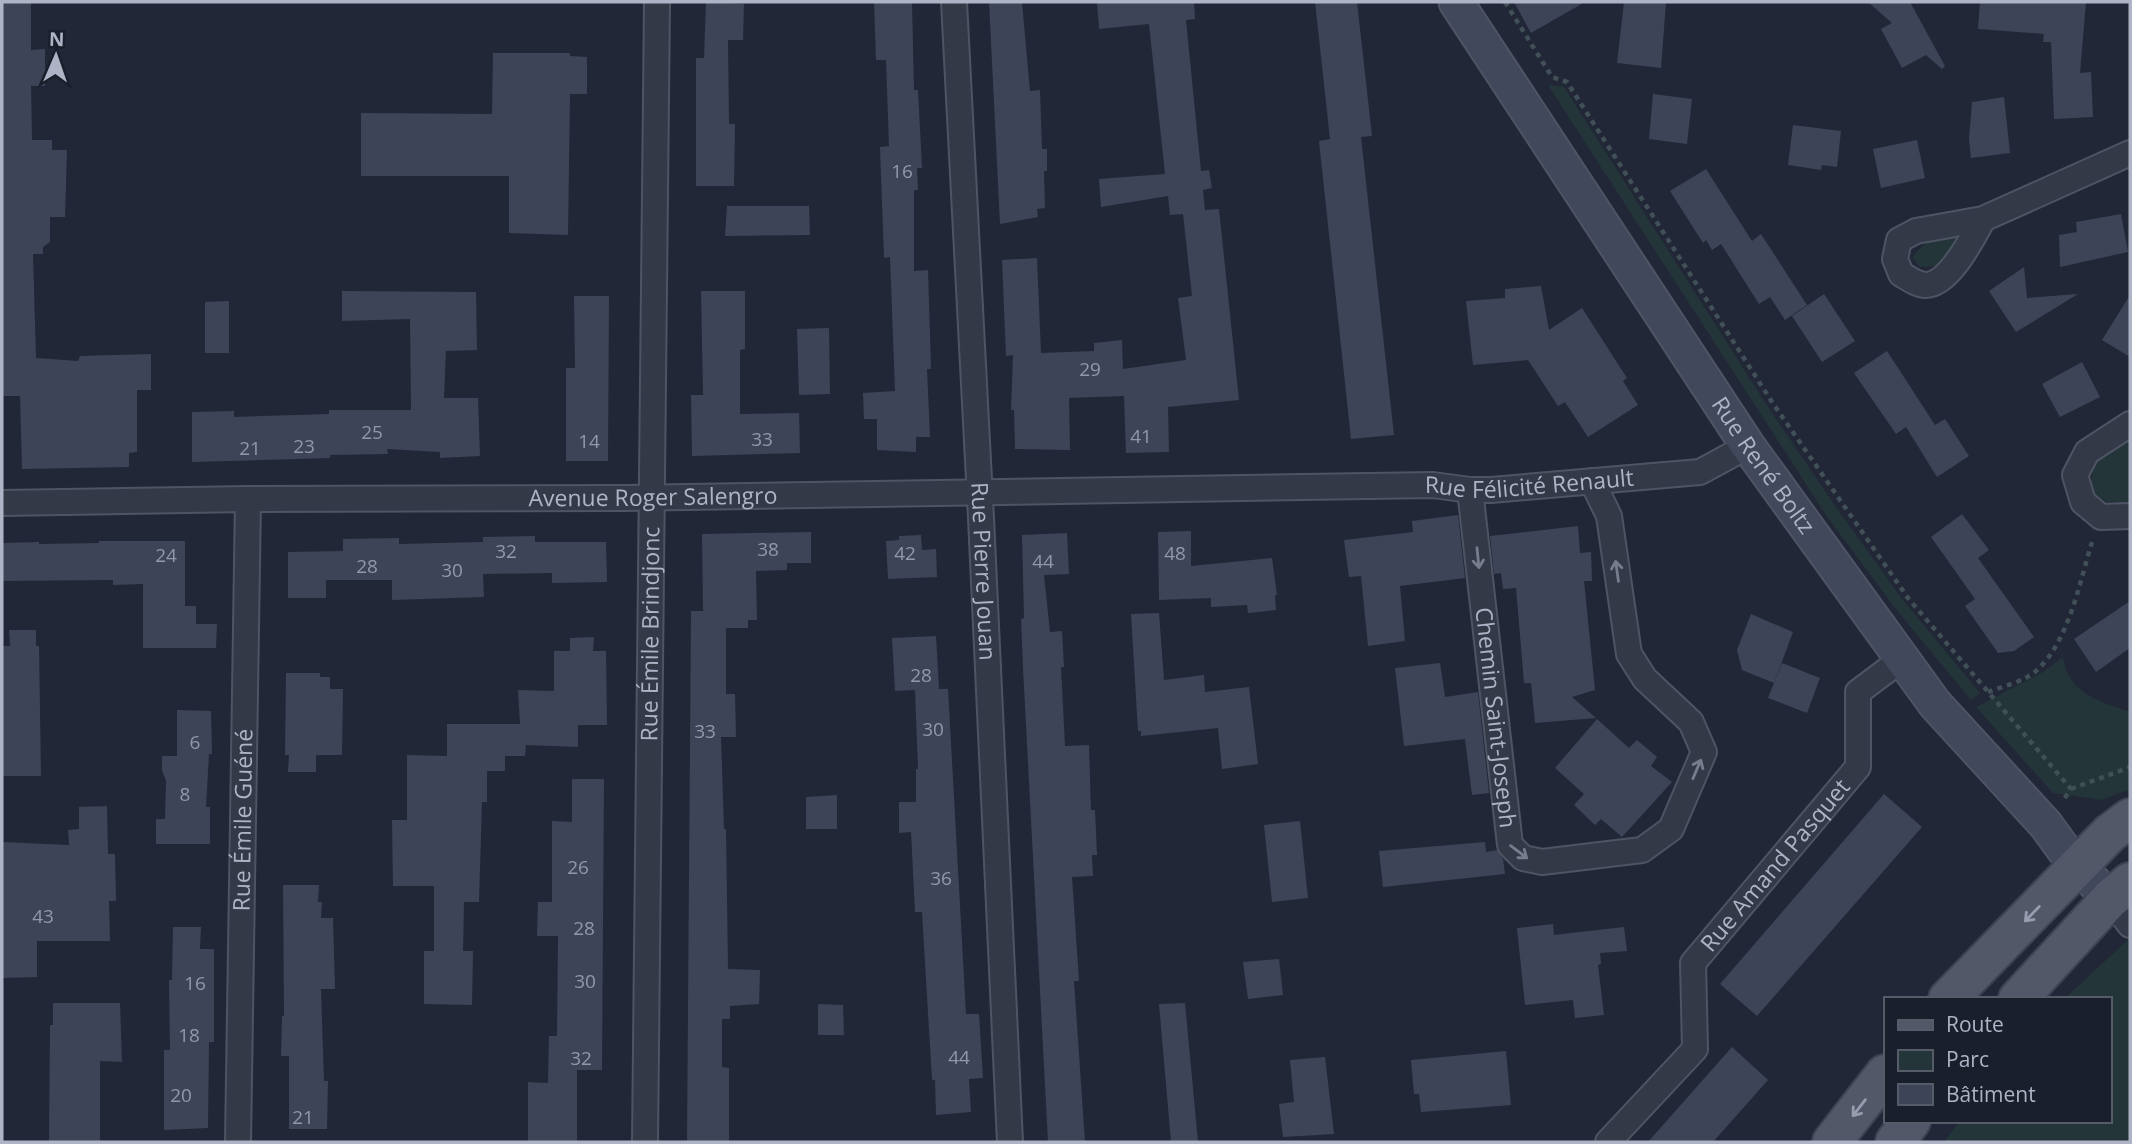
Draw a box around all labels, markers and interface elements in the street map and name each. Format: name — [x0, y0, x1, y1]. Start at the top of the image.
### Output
north arrow — [21, 21, 91, 91]
text: N — [48, 26, 65, 52]
house number: 16 — [891, 158, 913, 184]
house number: 29 — [1079, 356, 1101, 382]
street label: Rue René Boltz — [1705, 390, 1823, 540]
house number: 25 — [361, 419, 383, 445]
house number: 41 — [1130, 423, 1152, 449]
house number: 33 — [751, 426, 773, 452]
house number: 14 — [578, 428, 600, 454]
house number: 23 — [293, 433, 315, 459]
house number: 21 — [239, 435, 261, 461]
street label: Rue Félicité Renault — [1425, 461, 1635, 505]
street label: Avenue Roger Salengro — [528, 479, 778, 513]
street label: Rue Pierre Jouan — [964, 481, 1005, 661]
street label: Rue Émile Brindjonc — [632, 526, 666, 742]
house number: 38 — [757, 536, 779, 562]
house number: 32 — [495, 538, 517, 564]
house number: 42 — [894, 540, 916, 566]
house number: 48 — [1164, 540, 1186, 566]
house number: 24 — [155, 542, 177, 568]
one-way arrow — [1471, 546, 1484, 569]
house number: 44 — [1032, 548, 1054, 574]
house number: 28 — [356, 553, 378, 579]
house number: 30 — [441, 557, 463, 583]
one-way arrow — [1611, 560, 1624, 583]
street label: Chemin Saint-Joseph — [1468, 605, 1525, 829]
house number: 28 — [910, 662, 932, 688]
house number: 30 — [922, 716, 944, 742]
house number: 33 — [694, 718, 716, 744]
street label: Rue Émile Guéné — [225, 728, 259, 912]
house number: 6 — [190, 729, 200, 755]
one-way arrow — [1691, 759, 1704, 780]
street label: Rue Amand Pasquet — [1692, 771, 1857, 958]
house number: 8 — [180, 781, 190, 807]
one-way arrow — [1510, 844, 1529, 859]
house number: 26 — [567, 854, 589, 880]
house number: 36 — [930, 865, 952, 891]
house number: 43 — [32, 903, 54, 929]
one-way arrow — [2023, 905, 2040, 922]
house number: 28 — [573, 915, 595, 941]
house number: 30 — [574, 968, 596, 994]
house number: 16 — [184, 970, 206, 996]
legend — [1884, 997, 2111, 1123]
text: Route — [1946, 1010, 2004, 1038]
house number: 18 — [178, 1022, 200, 1048]
house number: 44 — [948, 1044, 970, 1070]
house number: 32 — [570, 1045, 592, 1071]
text: Parc — [1946, 1045, 1989, 1073]
text: Bâtiment — [1946, 1080, 2036, 1108]
house number: 20 — [170, 1082, 192, 1108]
one-way arrow — [1851, 1099, 1866, 1117]
house number: 21 — [292, 1104, 314, 1130]

